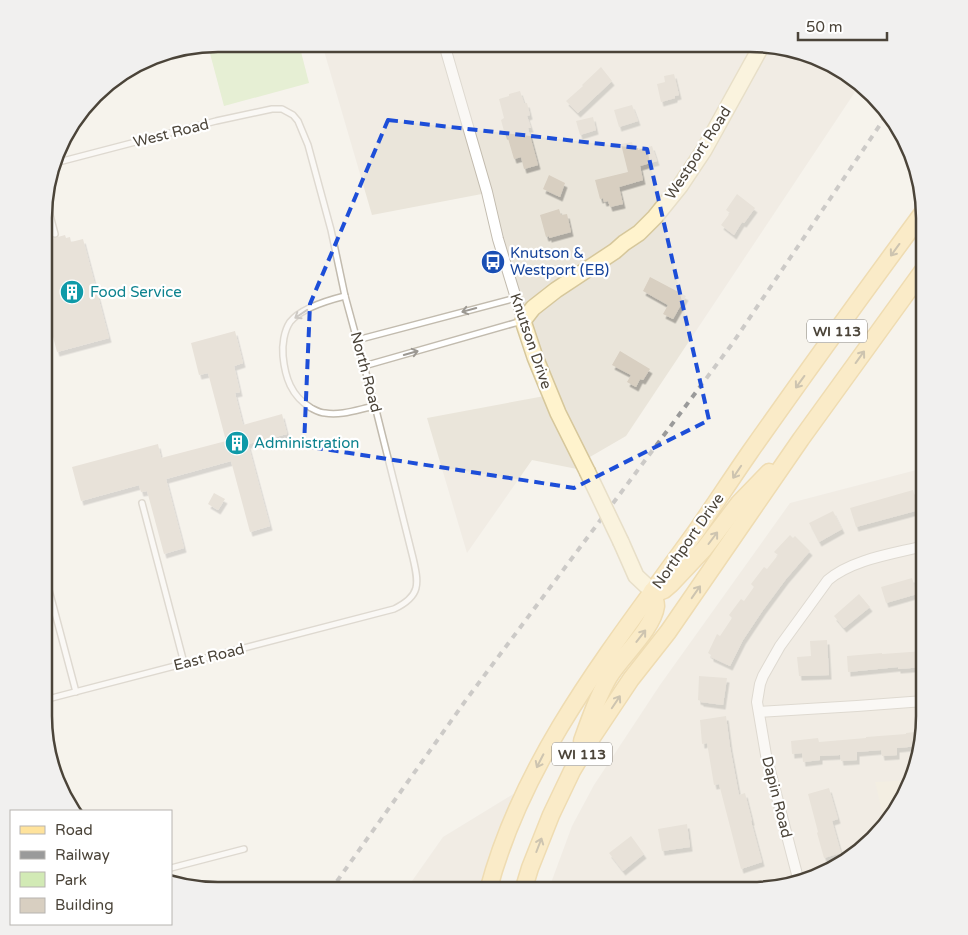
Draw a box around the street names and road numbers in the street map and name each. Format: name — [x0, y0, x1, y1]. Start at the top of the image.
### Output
street label: Westport Road — [661, 103, 735, 203]
street label: West Road — [131, 115, 211, 151]
street label: Knutson Drive — [506, 291, 556, 391]
road number: WI 113 — [807, 320, 867, 342]
street label: North Road — [347, 330, 385, 414]
street label: Northport Drive — [648, 490, 728, 592]
street label: East Road — [172, 640, 246, 674]
road number: WI 113 — [552, 742, 612, 766]
street label: Dapin Road — [758, 754, 796, 840]

